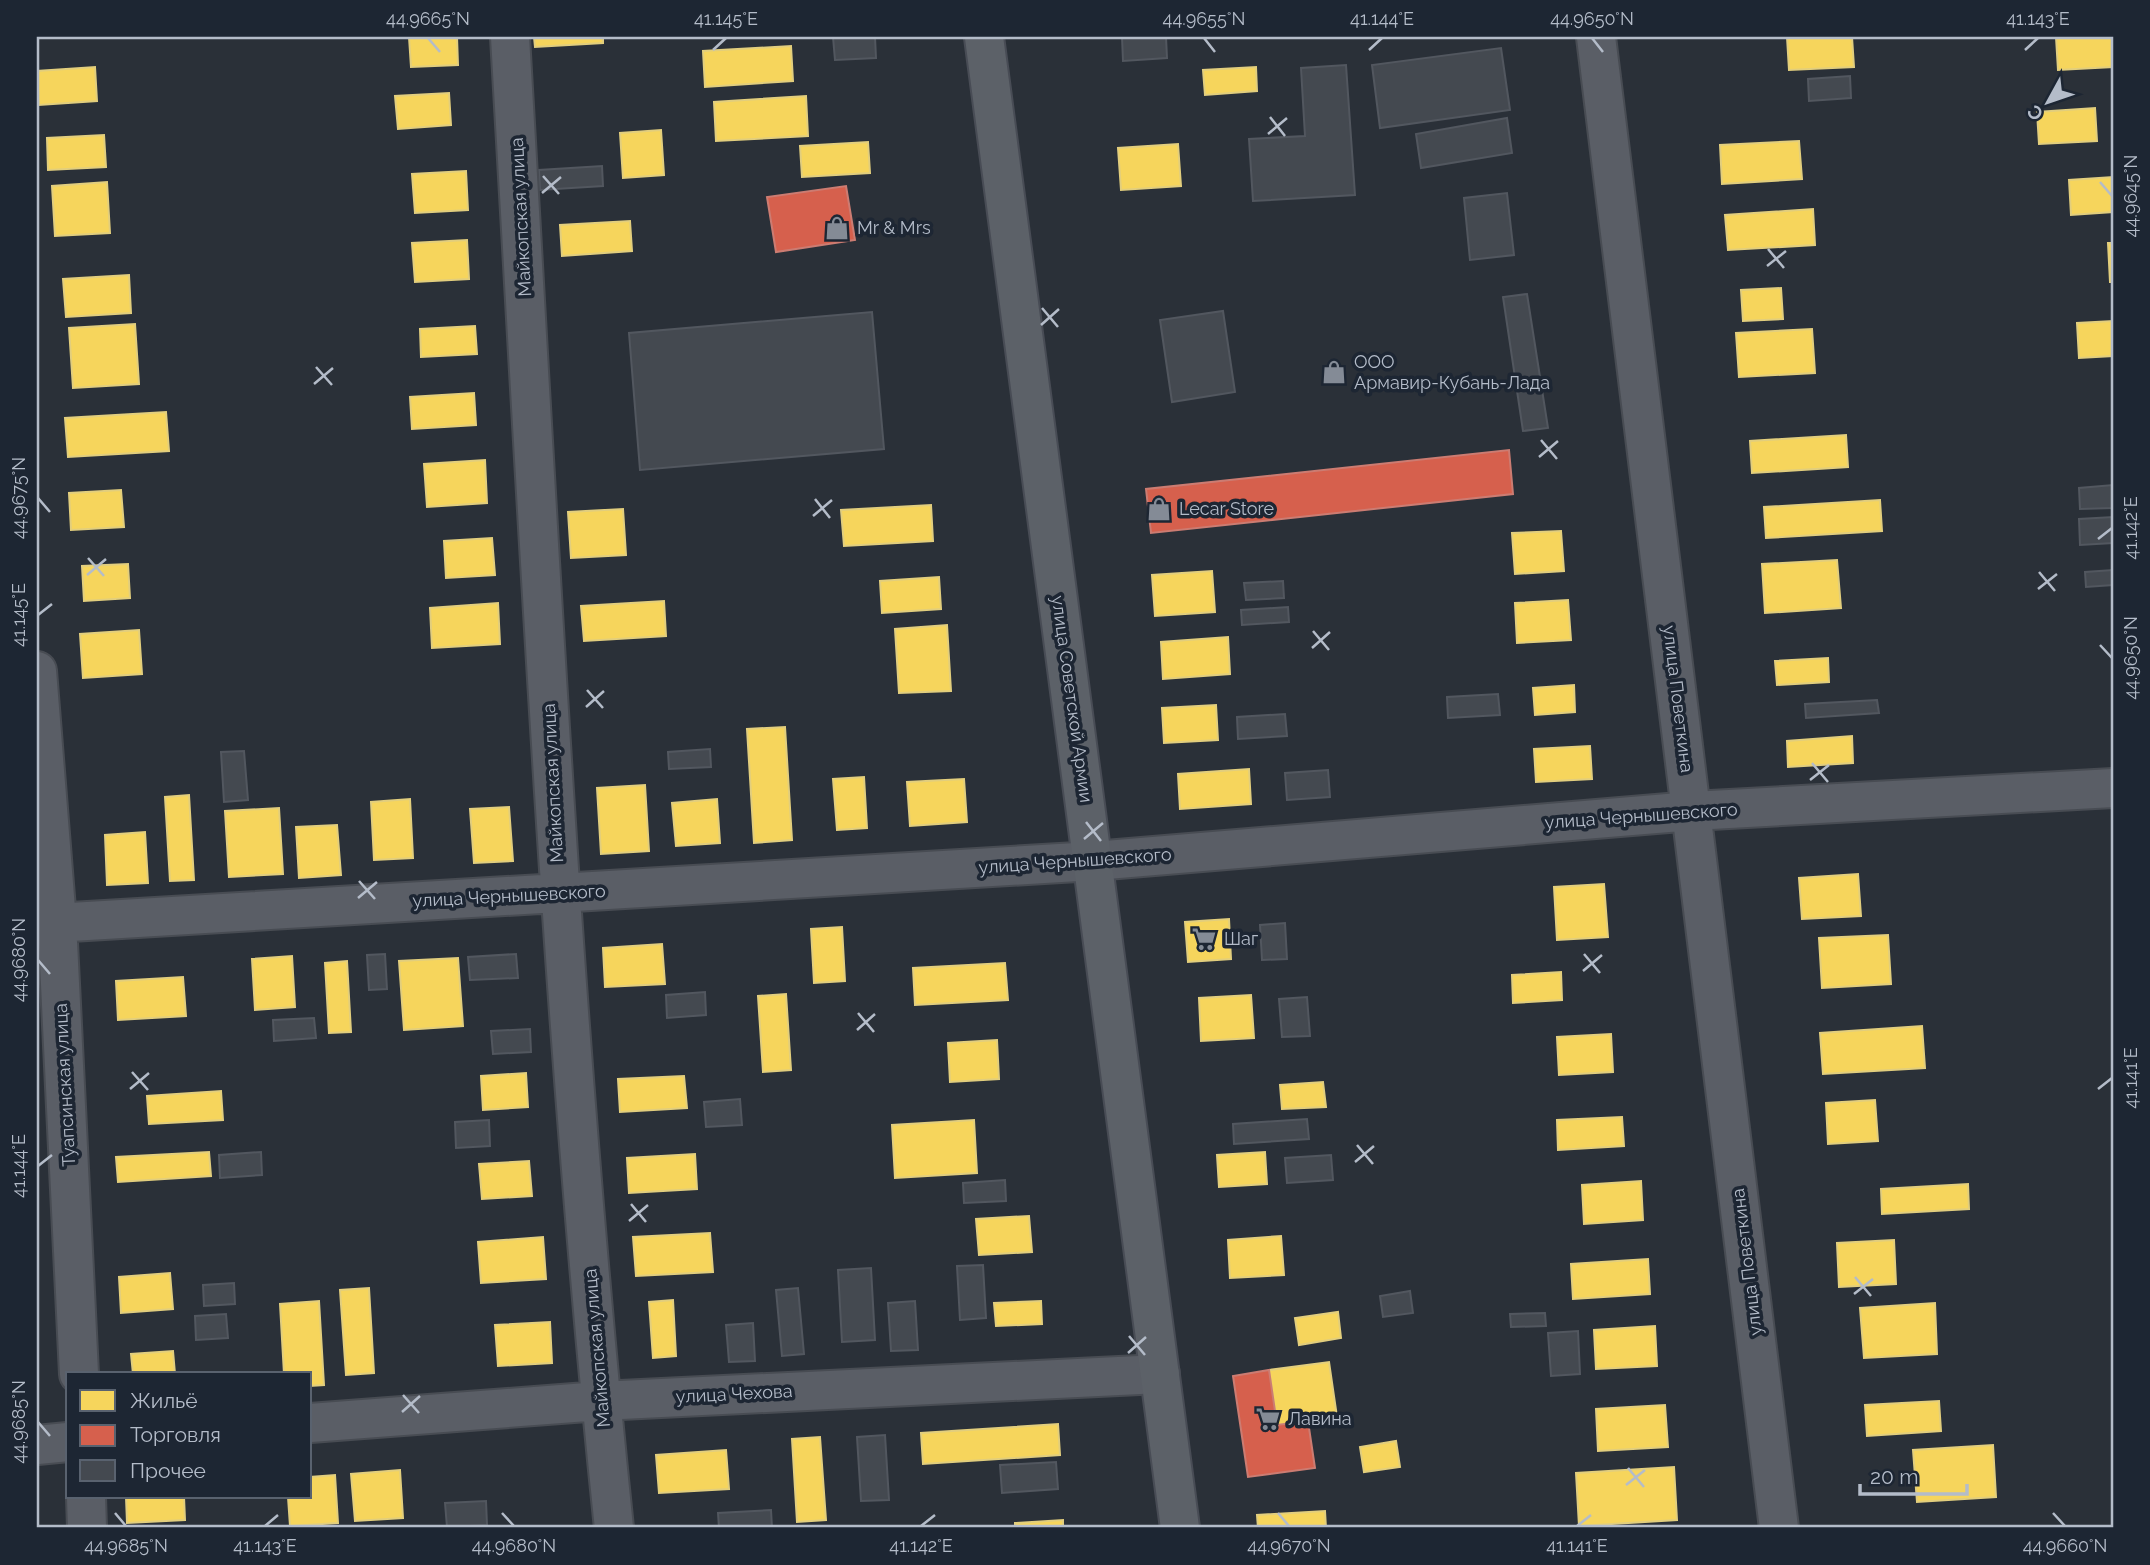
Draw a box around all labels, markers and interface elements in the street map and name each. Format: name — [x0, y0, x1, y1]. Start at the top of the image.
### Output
text: 44.9665°N — [386, 8, 470, 29]
text: 41.145°E — [694, 8, 758, 29]
text: 44.9655°N — [1163, 8, 1245, 29]
text: 41.144°E — [1350, 8, 1414, 29]
text: 44.9650°N — [1550, 8, 1634, 29]
text: 41.143°E — [2006, 8, 2070, 29]
north arrow — [2014, 66, 2084, 136]
text: С — [2022, 101, 2048, 125]
street label: Майкопская улица — [506, 137, 535, 297]
text: 44.9645°N — [2120, 155, 2141, 237]
shop icon: Mr & Mrs — [823, 214, 851, 242]
place label: Mr & Mrs — [857, 217, 931, 238]
place label: ООО Армавир-Кубань-Лада — [1354, 351, 1550, 393]
shop icon: ООО Армавир-Кубань-Лада — [1320, 358, 1348, 386]
text: 44.9675°N — [8, 457, 29, 539]
shop icon: Lecar Store — [1145, 495, 1173, 523]
text: 41.142°E — [2120, 496, 2141, 560]
place label: Lecar Store — [1179, 498, 1274, 519]
text: 41.145°E — [8, 583, 29, 647]
street label: улица Советской Армии — [1048, 594, 1097, 804]
text: 44.9650°N — [2120, 616, 2141, 700]
street label: улица Поветкина — [1659, 624, 1698, 774]
street label: Майкопская улица — [538, 703, 567, 863]
street label: улица Чернышевского — [1544, 798, 1739, 833]
street label: улица Чернышевского — [978, 843, 1173, 878]
street label: улица Чернышевского — [412, 880, 606, 911]
text: 44.9680°N — [8, 918, 29, 1002]
supermarket icon: Шаг — [1190, 925, 1218, 953]
place label: Шаг — [1224, 928, 1258, 949]
street label: Туапсинская улица — [50, 1003, 79, 1167]
text: 41.141°E — [2120, 1047, 2141, 1109]
text: 41.144°E — [8, 1134, 29, 1198]
street label: улица Поветкина — [1727, 1187, 1766, 1337]
street label: Майкопская улица — [579, 1268, 614, 1428]
legend — [66, 1372, 312, 1498]
text: 44.9685°N — [8, 1380, 29, 1464]
street label: улица Чехова — [675, 1380, 793, 1407]
text: Жильё — [130, 1388, 198, 1413]
supermarket icon: Лавина — [1254, 1405, 1282, 1433]
place label: Лавина — [1288, 1408, 1352, 1429]
text: Торговля — [130, 1422, 221, 1447]
scale bar — [1860, 1453, 1966, 1497]
text: Прочее — [130, 1458, 206, 1483]
text: 20 m — [1870, 1464, 1918, 1489]
text: 44.9685°N — [84, 1535, 168, 1556]
text: 41.143°E — [233, 1535, 297, 1556]
text: 44.9680°N — [472, 1535, 556, 1556]
text: 41.142°E — [889, 1535, 953, 1556]
text: 44.9670°N — [1247, 1535, 1331, 1556]
text: 41.141°E — [1546, 1535, 1608, 1556]
text: 44.9660°N — [2023, 1535, 2107, 1556]

